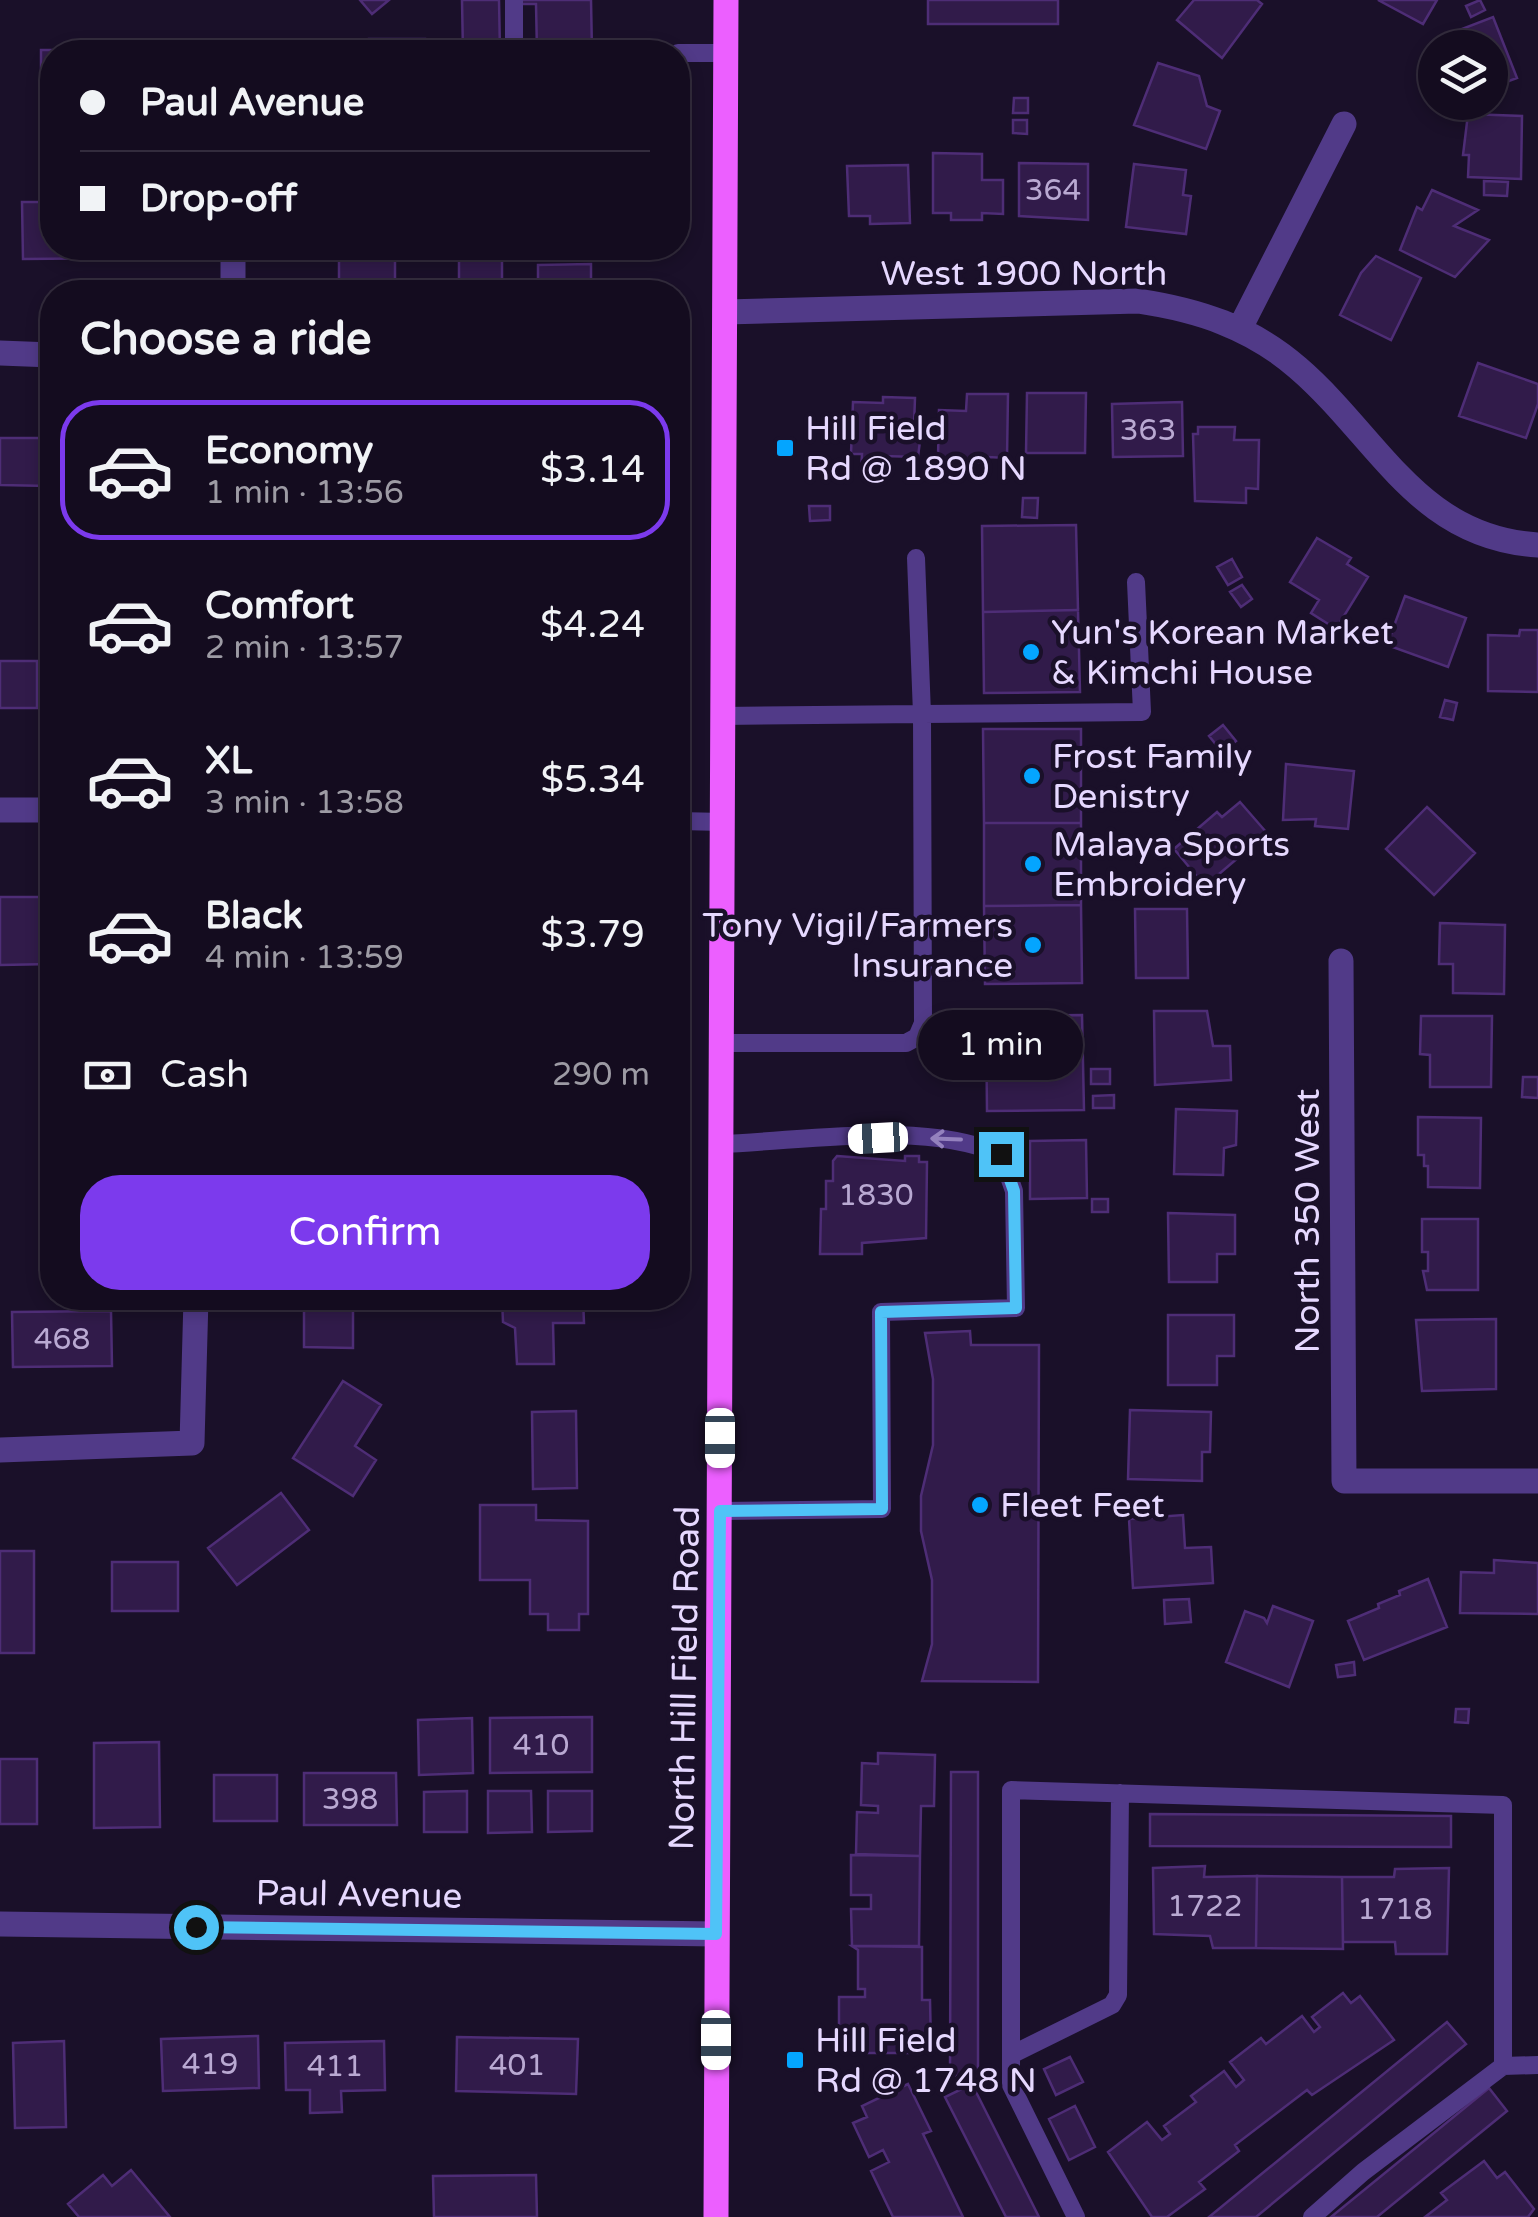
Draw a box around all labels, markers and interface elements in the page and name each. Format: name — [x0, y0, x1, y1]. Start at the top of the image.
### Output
map controls — [1418, 30, 1508, 120]
button: layers — [1418, 30, 1508, 120]
text: Paul Avenue — [140, 80, 364, 126]
house number: 364 — [1025, 172, 1081, 209]
text: Drop-off — [140, 176, 297, 222]
street label: West 1900 North — [881, 253, 1167, 295]
text: Choose a ride — [80, 313, 371, 367]
place label: Hill Field Rd @ 1890 N — [805, 408, 1027, 490]
house number: 363 — [1120, 412, 1176, 449]
icon: car — [85, 425, 175, 515]
text: Economy — [205, 428, 373, 474]
marker: Hill Field Rd @ 1890 N — [774, 437, 796, 459]
text: $3.14 — [540, 447, 645, 493]
text: 1 min · 13:56 — [205, 474, 404, 512]
icon: car — [85, 580, 175, 670]
text: Comfort — [205, 583, 354, 629]
text: $4.24 — [540, 602, 645, 648]
place label: Yun's Korean Market & Kimchi House — [1051, 612, 1394, 694]
text: 2 min · 13:57 — [205, 629, 404, 667]
marker: Yun's Korean Market & Kimchi House — [1020, 641, 1042, 663]
icon: car — [85, 735, 175, 825]
place label: Frost Family Denistry — [1052, 736, 1252, 818]
text: XL — [205, 738, 252, 784]
text: $5.34 — [540, 757, 645, 803]
marker: Frost Family Denistry — [1021, 765, 1043, 787]
text: 3 min · 13:58 — [205, 784, 404, 822]
place label: Malaya Sports Embroidery — [1053, 824, 1290, 906]
marker: Malaya Sports Embroidery — [1022, 853, 1044, 875]
icon: car — [85, 890, 175, 980]
text: Black — [205, 893, 303, 939]
place label: Tony Vigil/Farmers Insurance — [702, 905, 1013, 987]
text: $3.79 — [540, 912, 645, 958]
marker: Tony Vigil/Farmers Insurance — [1022, 934, 1044, 956]
text: 4 min · 13:59 — [205, 939, 404, 977]
callout: 1 min — [918, 1009, 1084, 1079]
text: 1 min — [958, 1026, 1043, 1064]
icon: cash — [80, 1048, 135, 1103]
text: Cash — [160, 1052, 249, 1098]
text: 290 m — [552, 1056, 650, 1094]
street label: North 350 West — [1287, 1089, 1329, 1353]
car — [847, 1121, 909, 1155]
one-way arrow — [930, 1130, 962, 1149]
route end — [979, 1132, 1024, 1177]
button: Confirm — [80, 1175, 650, 1290]
house number: 1830 — [838, 1177, 914, 1214]
house number: 468 — [34, 1321, 90, 1358]
car — [705, 1408, 735, 1468]
place label: Fleet Feet — [1000, 1485, 1165, 1527]
marker: Fleet Feet — [969, 1494, 991, 1516]
street label: North Hill Field Road — [661, 1505, 709, 1851]
house number: 410 — [513, 1727, 569, 1764]
house number: 398 — [322, 1781, 378, 1818]
street label: Paul Avenue — [255, 1872, 463, 1918]
house number: 1722 — [1167, 1888, 1243, 1925]
house number: 1718 — [1357, 1891, 1433, 1928]
route start — [174, 1905, 219, 1950]
car — [701, 2010, 731, 2070]
place label: Hill Field Rd @ 1748 N — [815, 2020, 1037, 2102]
house number: 419 — [182, 2046, 238, 2083]
house number: 401 — [489, 2047, 545, 2084]
house number: 411 — [307, 2048, 363, 2085]
marker: Hill Field Rd @ 1748 N — [784, 2049, 806, 2071]

